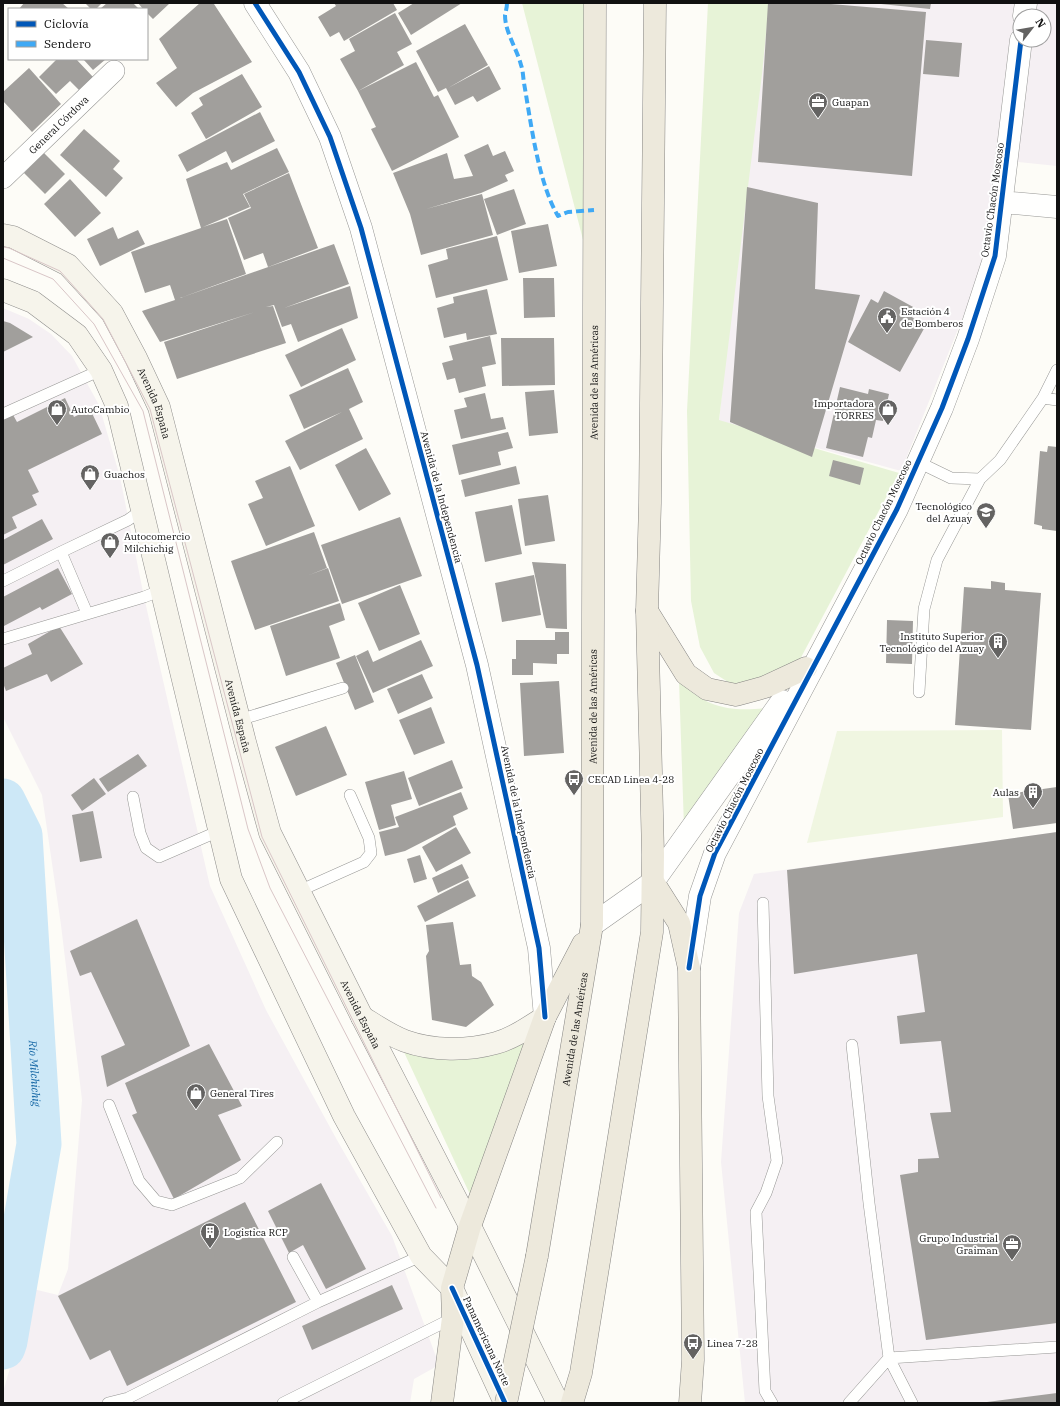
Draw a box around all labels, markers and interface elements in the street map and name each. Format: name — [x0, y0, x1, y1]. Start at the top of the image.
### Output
legend — [8, 8, 148, 60]
north arrow — [1012, 8, 1052, 48]
text: Ciclovía — [44, 16, 89, 31]
text: N — [1032, 16, 1049, 30]
text: Sendero — [44, 36, 91, 51]
office icon: Guapan — [807, 91, 829, 119]
street label: General Córdova — [26, 93, 92, 157]
place label: Guapan — [832, 96, 870, 109]
street label: Octavio Chacón Moscoso — [978, 142, 1007, 258]
place label: Estación 4 de Bomberos — [901, 305, 963, 330]
public building icon: Estación 4 de Bomberos — [876, 306, 898, 334]
street label: Avenida de las Américas — [588, 325, 601, 440]
street label: Avenida España — [134, 366, 173, 441]
place label: Importadora TORRES — [814, 397, 875, 422]
shop icon: AutoCambio — [46, 398, 68, 426]
shop icon: Importadora TORRES — [877, 398, 899, 426]
place label: AutoCambio — [71, 403, 130, 416]
street label: Avenida de la Independencia — [418, 430, 466, 565]
street label: Octavio Chacón Moscoso — [852, 457, 915, 567]
shop icon: Guachos — [79, 463, 101, 491]
place label: Guachos — [104, 468, 145, 481]
place label: Tecnológico del Azuay — [915, 500, 973, 525]
school or university icon: Tecnológico del Azuay — [975, 501, 997, 529]
place label: Autocomercio Milchichig — [124, 530, 190, 555]
shop icon: Autocomercio Milchichig — [99, 531, 121, 559]
place label: Instituto Superior Tecnológico del Azuay — [879, 630, 985, 655]
building icon: Instituto Superior Tecnológico del Azuay — [987, 631, 1009, 659]
street label: Avenida de las Américas — [587, 649, 600, 764]
street label: Avenida España — [222, 678, 254, 755]
street label: Avenida de la Independencia — [498, 744, 539, 881]
street label: Octavio Chacón Moscoso — [702, 745, 767, 855]
bus stop icon: CECAD Linea 4-28 — [563, 768, 585, 796]
place label: CECAD Linea 4-28 — [588, 773, 674, 786]
building icon: Aulas — [1022, 781, 1044, 809]
place label: Aulas — [993, 786, 1019, 799]
street label: Avenida de las Américas — [559, 971, 591, 1087]
street label: Avenida España — [337, 978, 383, 1051]
water label: Río Milchichig — [26, 1039, 44, 1108]
shop icon: General Tires — [185, 1082, 207, 1110]
place label: General Tires — [210, 1087, 274, 1100]
building icon: Logistica RCP — [199, 1221, 221, 1249]
place label: Logistica RCP — [224, 1226, 288, 1239]
place label: Grupo Industrial Graiman — [919, 1232, 999, 1257]
office icon: Grupo Industrial Graiman — [1001, 1233, 1023, 1261]
street label: Panamericana Norte — [460, 1294, 513, 1388]
bus stop icon: Linea 7-28 — [682, 1332, 704, 1360]
place label: Linea 7-28 — [707, 1337, 758, 1350]

